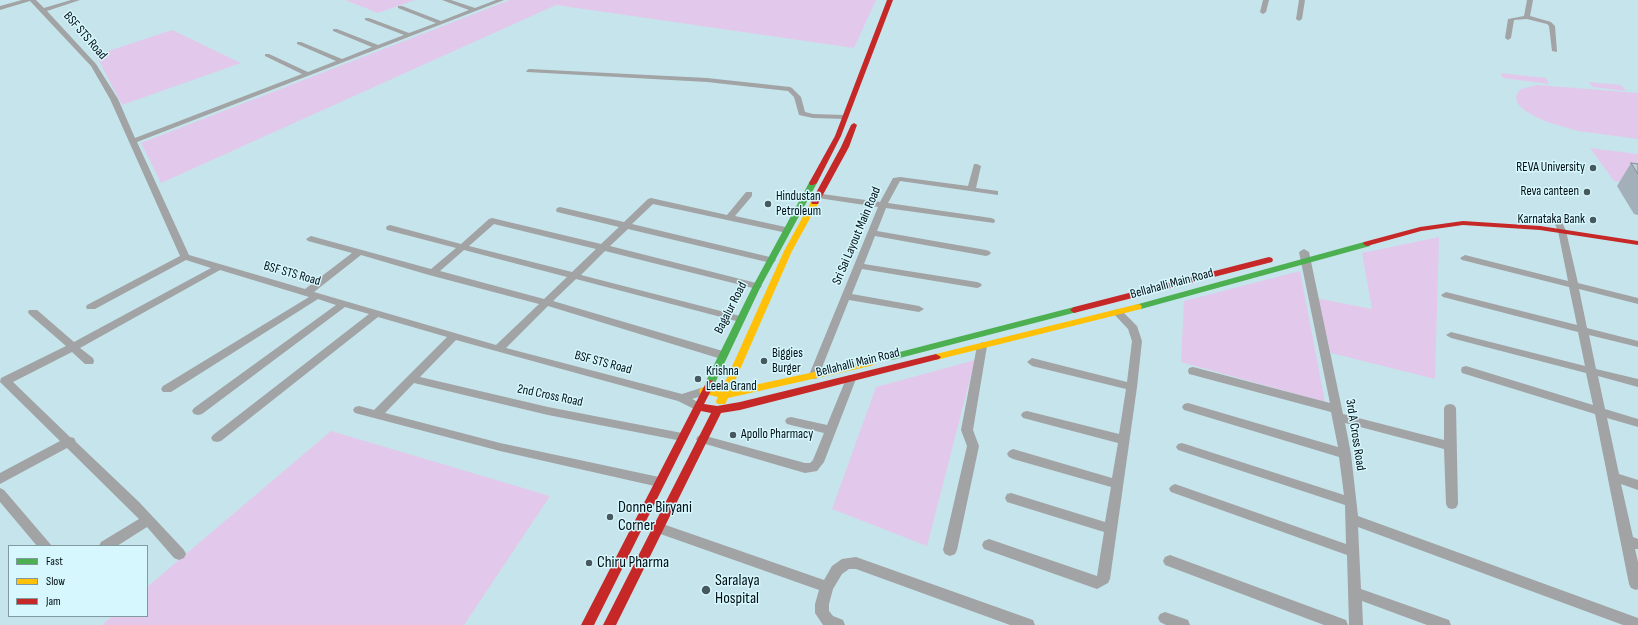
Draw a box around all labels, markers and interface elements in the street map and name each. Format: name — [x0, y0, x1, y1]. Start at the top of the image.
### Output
street label: BSF STS Road — [60, 9, 110, 63]
place label: REVA University — [1516, 160, 1585, 176]
marker: REVA University — [1588, 163, 1598, 173]
place label: Reva canteen — [1521, 184, 1579, 200]
street label: Sri Sai Layout Main Road — [829, 185, 885, 287]
marker: Reva canteen — [1582, 187, 1592, 197]
place label: Hindustan Petroleum — [776, 189, 821, 220]
marker: Hindustan Petroleum — [763, 199, 773, 209]
place label: Karnataka Bank — [1518, 212, 1585, 228]
marker: Karnataka Bank — [1588, 215, 1598, 225]
street label: BSF STS Road — [262, 258, 322, 290]
street label: Bellahalli Main Road — [1129, 265, 1215, 303]
street label: Bagalur Road — [711, 279, 751, 337]
street label: Bellahalli Main Road — [815, 345, 901, 381]
place label: Biggies Burger — [772, 346, 803, 377]
street label: BSF STS Road — [573, 348, 633, 378]
marker: Biggies Burger — [759, 356, 769, 366]
place label: Krishna Leela Grand — [706, 364, 757, 395]
marker: Krishna Leela Grand — [693, 374, 703, 384]
street label: 2nd Cross Road — [516, 381, 584, 411]
street label: 3rd A Cross Road — [1342, 398, 1368, 472]
place label: Apollo Pharmacy — [741, 427, 813, 443]
marker: Apollo Pharmacy — [728, 430, 738, 440]
place label: Donne Biryani Corner — [618, 498, 692, 536]
marker: Donne Biryani Corner — [605, 512, 615, 522]
legend — [8, 545, 148, 617]
place label: Chiru Pharma — [597, 553, 669, 573]
text: Fast — [46, 554, 63, 569]
marker: Chiru Pharma — [584, 558, 594, 568]
place label: Saralaya Hospital — [715, 571, 760, 609]
text: Slow — [46, 574, 65, 589]
marker: Saralaya Hospital — [700, 584, 712, 596]
text: Jam — [46, 594, 61, 609]

